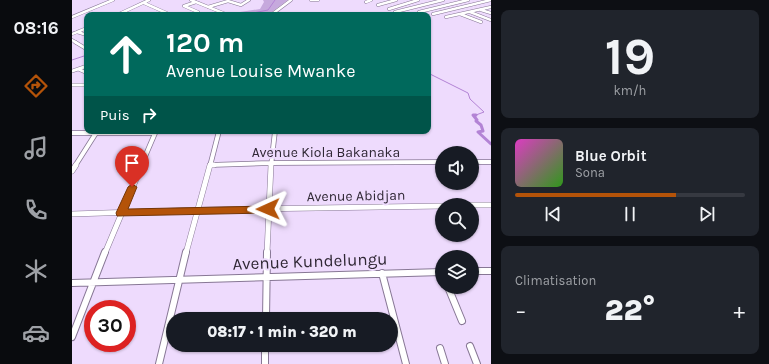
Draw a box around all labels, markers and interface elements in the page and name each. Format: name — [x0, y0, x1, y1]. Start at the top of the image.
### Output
text: 08:16 — [13, 17, 59, 39]
text: 120 m — [166, 26, 244, 59]
text: 19 — [605, 26, 655, 87]
icon: ahead — [100, 28, 152, 80]
text: Avenue Louise Mwanke — [166, 60, 355, 82]
icon: directions — [22, 72, 50, 100]
text: km/h — [614, 83, 646, 98]
icon: right — [138, 104, 160, 126]
text: Puis — [100, 106, 130, 124]
icon: music — [22, 134, 50, 162]
street label: Avenue Kiola Bakanaka — [252, 144, 400, 161]
pin — [115, 146, 149, 187]
map controls — [435, 146, 479, 294]
button: sound — [435, 146, 479, 190]
text: Blue Orbit — [575, 147, 647, 165]
icon: arrive — [121, 152, 143, 174]
text: Sona — [575, 165, 605, 180]
street label: Avenue Abidjan — [306, 187, 406, 205]
position arrow — [247, 188, 289, 230]
icon: phone — [22, 196, 50, 224]
button: search — [435, 198, 479, 242]
icon: previous — [542, 203, 564, 225]
icon: pause — [619, 203, 641, 225]
icon: next — [696, 203, 718, 225]
street label: Avenue Kundelungu — [232, 248, 388, 274]
button: layers — [435, 250, 479, 294]
icon: climate — [22, 257, 50, 285]
text: Climatisation — [515, 273, 596, 288]
text: 22° — [604, 292, 656, 328]
text: − — [515, 298, 527, 324]
text: + — [733, 298, 745, 324]
speed limit sign: 30 — [84, 300, 136, 352]
icon: car — [22, 319, 50, 347]
text: 08:17 · 1 min · 320 m — [207, 323, 357, 341]

